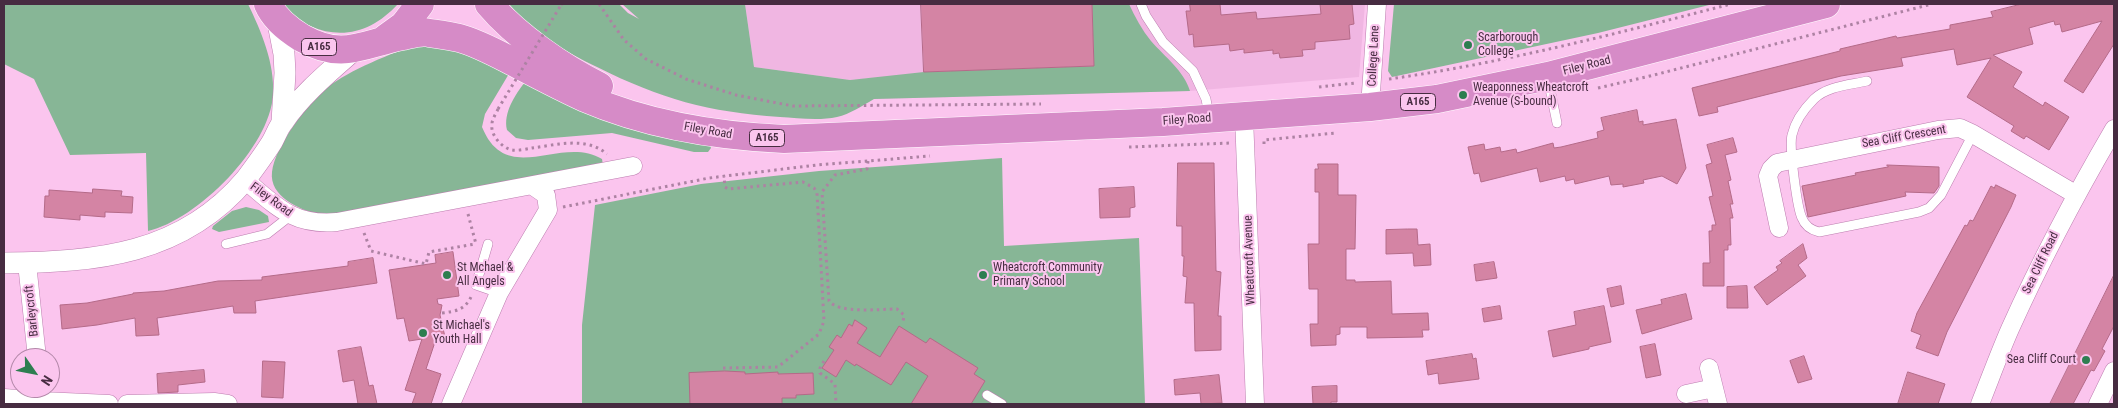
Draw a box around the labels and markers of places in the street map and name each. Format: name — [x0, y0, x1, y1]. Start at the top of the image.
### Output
place label: Scarborough College — [1478, 31, 1538, 59]
marker: Scarborough College — [1462, 39, 1474, 51]
place label: Weaponness Wheatcroft Avenue (S-bound) — [1473, 81, 1589, 109]
marker: Weaponness Wheatcroft Avenue (S-bound) — [1457, 89, 1469, 101]
place label: St Mchael & All Angels — [457, 261, 513, 289]
place label: Wheatcroft Community Primary School — [993, 261, 1102, 289]
marker: St Mchael & All Angels — [441, 269, 453, 281]
marker: Wheatcroft Community Primary School — [977, 269, 989, 281]
place label: St Michael's Youth Hall — [433, 319, 490, 347]
marker: St Michael's Youth Hall — [417, 327, 429, 339]
place label: Sea Cliff Court — [2007, 353, 2076, 367]
marker: Sea Cliff Court — [2080, 354, 2092, 366]

